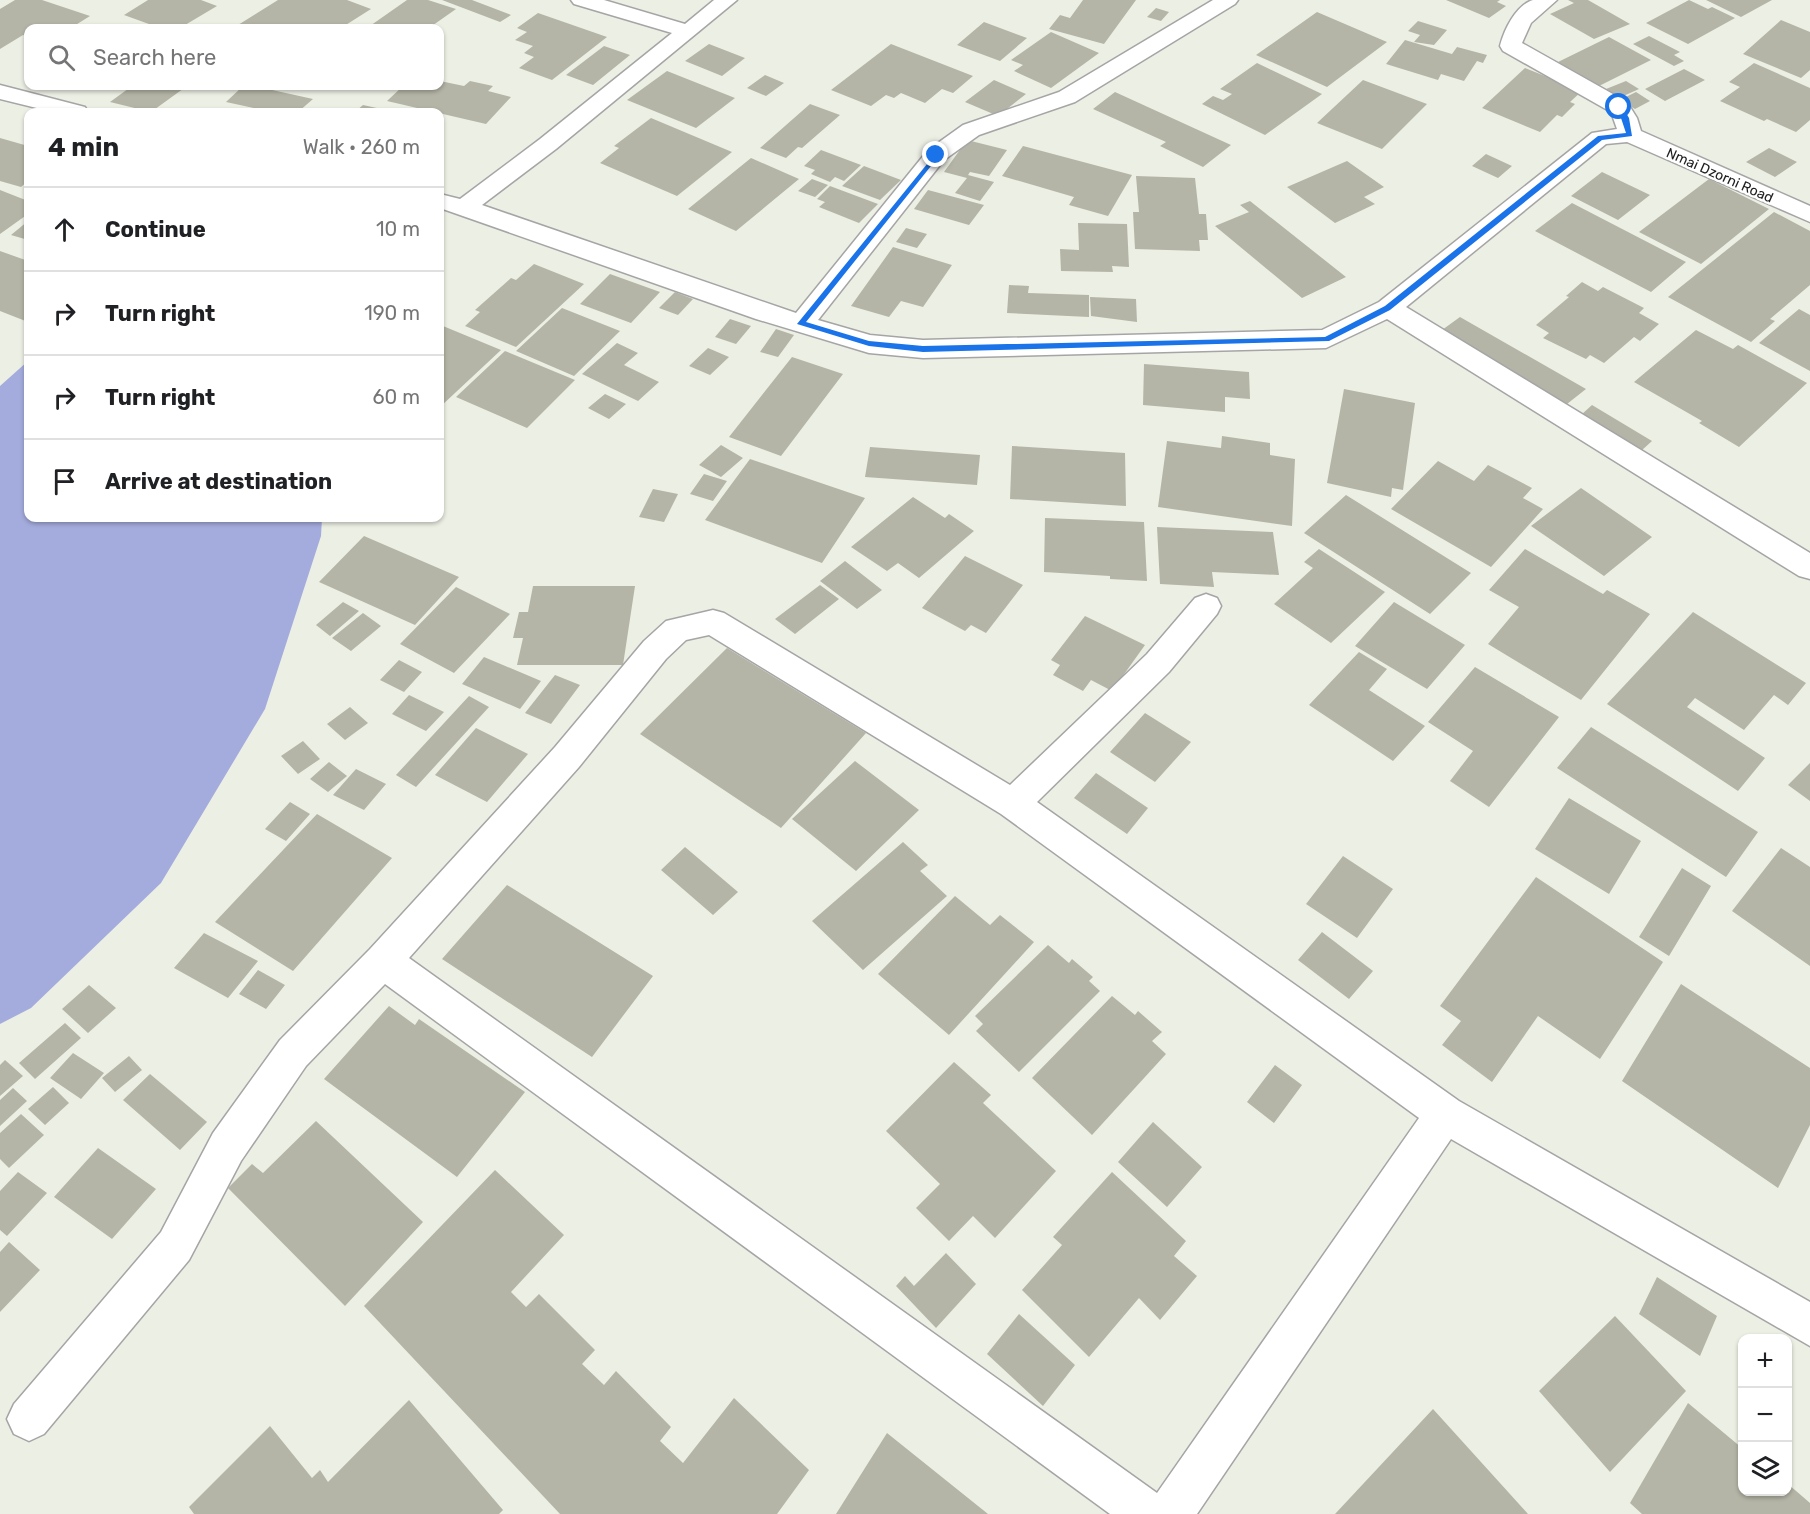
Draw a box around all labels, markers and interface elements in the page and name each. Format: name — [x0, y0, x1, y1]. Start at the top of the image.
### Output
search box — [24, 24, 444, 90]
icon: search — [45, 41, 78, 74]
text: Search here — [93, 44, 216, 71]
route start — [1605, 93, 1631, 119]
text: 4 min — [48, 132, 119, 163]
text: Walk · 260 m — [303, 135, 420, 159]
route end — [922, 141, 948, 167]
street label: Nmai Dzorni Road — [1664, 144, 1776, 207]
icon: ahead — [48, 213, 81, 246]
text: Continue — [105, 216, 206, 243]
text: 10 m — [376, 217, 420, 241]
icon: right — [48, 297, 81, 330]
text: Turn right — [105, 300, 215, 327]
text: 190 m — [364, 301, 420, 325]
icon: right — [48, 381, 81, 414]
text: Turn right — [105, 384, 215, 411]
text: 60 m — [373, 385, 420, 409]
icon: arrive — [48, 465, 81, 498]
text: Arrive at destination — [105, 468, 332, 495]
map controls — [1738, 1334, 1792, 1496]
button: + — [1738, 1334, 1792, 1388]
button: − — [1738, 1388, 1792, 1442]
button: layers — [1738, 1442, 1792, 1496]

